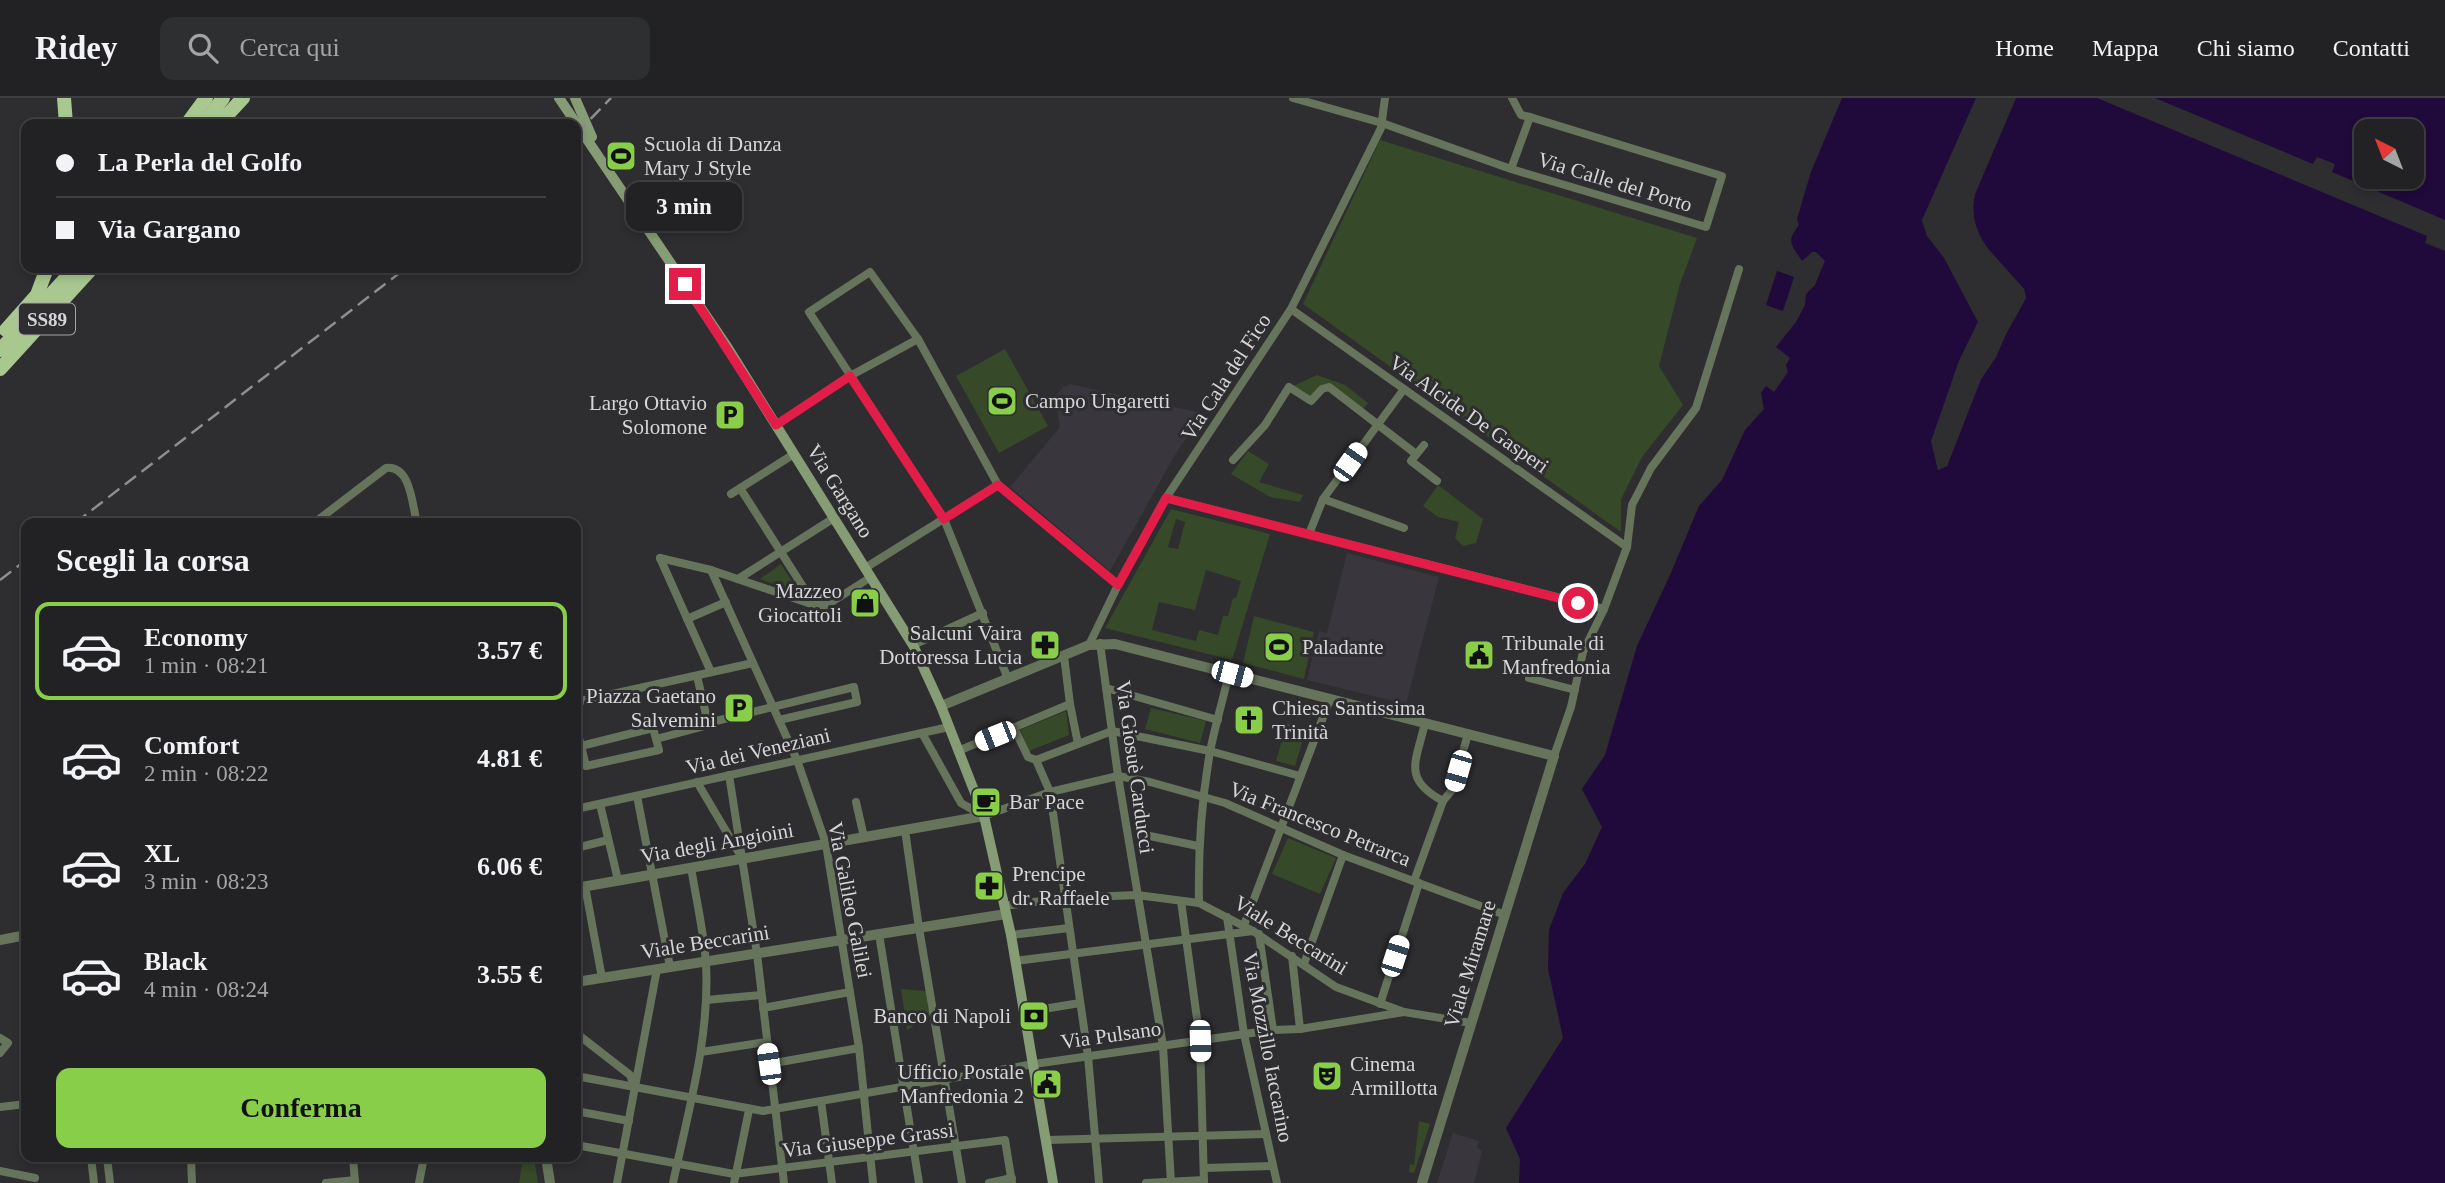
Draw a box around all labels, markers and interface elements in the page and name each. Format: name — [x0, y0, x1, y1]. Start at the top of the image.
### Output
search box — [160, 17, 650, 80]
icon: search — [184, 29, 222, 67]
text: Ridey — [35, 30, 118, 66]
text: Cerca qui — [240, 33, 340, 62]
text: Home — [1995, 35, 2054, 61]
text: Mappa — [2092, 35, 2159, 61]
text: Chi siamo — [2197, 35, 2295, 61]
text: Contatti — [2333, 35, 2410, 61]
north arrow — [2354, 119, 2424, 189]
map controls — [2354, 119, 2424, 189]
place label: Scuola di Danza Mary J Style — [644, 132, 782, 180]
sports icon: Scuola di Danza Mary J Style — [604, 139, 638, 173]
street label: Via Calle del Porto — [1535, 147, 1695, 217]
text: La Perla del Golfo — [98, 148, 302, 177]
callout: 3 min — [627, 183, 743, 232]
text: 3 min — [656, 194, 712, 219]
text: Via Gargano — [98, 215, 241, 244]
route end — [669, 268, 701, 300]
road number: SS89 — [19, 304, 75, 334]
street label: Via Cala del Fico — [1176, 309, 1276, 445]
street label: Via Alcide De Gasperi — [1385, 350, 1554, 478]
sports icon: Campo Ungaretti — [985, 384, 1019, 418]
place label: Campo Ungaretti — [1025, 389, 1170, 413]
place label: Largo Ottavio Solomone — [589, 391, 707, 439]
parking icon: Largo Ottavio Solomone — [713, 398, 747, 432]
car — [1330, 439, 1371, 485]
street label: Via Gargano — [802, 440, 878, 542]
text: Scegli la corsa — [56, 542, 250, 578]
place label: Mazzeo Giocattoli — [758, 579, 842, 627]
shop icon: Mazzeo Giocattoli — [848, 586, 882, 620]
route start — [1562, 587, 1594, 619]
icon: car — [60, 620, 123, 683]
place label: Salcuni Vaira Dottoressa Lucia — [879, 621, 1023, 669]
text: Economy — [144, 623, 248, 652]
pharmacy icon: Salcuni Vaira Dottoressa Lucia — [1028, 628, 1062, 662]
sports icon: Paladante — [1262, 630, 1296, 664]
place label: Tribunale di Manfredonia — [1502, 631, 1611, 679]
place label: Paladante — [1302, 635, 1384, 659]
text: 3.57 € — [477, 636, 542, 665]
public building icon: Tribunale di Manfredonia — [1462, 638, 1496, 672]
text: 1 min · 08:21 — [144, 653, 269, 678]
car — [1209, 658, 1256, 690]
street label: Via Giosuè Carducci — [1111, 679, 1159, 855]
place label: Piazza Gaetano Salvemini — [586, 684, 716, 732]
parking icon: Piazza Gaetano Salvemini — [722, 691, 756, 725]
place label: Chiesa Santissima Trinità — [1272, 696, 1426, 744]
church icon: Chiesa Santissima Trinità — [1232, 703, 1266, 737]
car — [972, 718, 1019, 754]
street label: Via dei Veneziani — [683, 723, 833, 779]
icon: car — [60, 728, 123, 791]
text: Comfort — [144, 731, 239, 760]
text: 4.81 € — [477, 744, 542, 773]
car — [1443, 748, 1474, 794]
text: 2 min · 08:22 — [144, 761, 269, 786]
street label: Via Francesco Petrarca — [1226, 777, 1415, 872]
cafe icon: Bar Pace — [969, 785, 1003, 819]
place label: Bar Pace — [1009, 790, 1084, 814]
street label: Via degli Angioini — [639, 818, 796, 868]
street label: Via Galileo Galilei — [823, 820, 877, 980]
icon: car — [60, 836, 123, 899]
text: XL — [144, 839, 180, 868]
text: 6.06 € — [477, 852, 542, 881]
place label: Prencipe dr. Raffaele — [1012, 862, 1110, 910]
text: 3 min · 08:23 — [144, 869, 269, 894]
pharmacy icon: Prencipe dr. Raffaele — [972, 869, 1006, 903]
street label: Viale Beccarini — [1230, 890, 1353, 980]
street label: Viale Miramare — [1439, 897, 1501, 1031]
street label: Viale Beccarini — [639, 920, 771, 964]
car — [1379, 933, 1412, 979]
icon: car — [60, 944, 123, 1007]
text: Black — [144, 947, 208, 976]
street label: Via Mozzillo Iaccarino — [1238, 950, 1298, 1144]
text: 3.55 € — [477, 960, 542, 989]
text: 4 min · 08:24 — [144, 977, 269, 1002]
bank icon: Banco di Napoli — [1017, 999, 1051, 1033]
place label: Banco di Napoli — [873, 1004, 1011, 1028]
street label: Via Pulsano — [1059, 1016, 1163, 1054]
car — [1189, 1020, 1212, 1062]
car — [756, 1042, 783, 1086]
place label: Cinema Armillotta — [1350, 1052, 1438, 1100]
theatre icon: Cinema Armillotta — [1310, 1059, 1344, 1093]
place label: Ufficio Postale Manfredonia 2 — [898, 1060, 1024, 1108]
public building icon: Ufficio Postale Manfredonia 2 — [1030, 1067, 1064, 1101]
button: Conferma — [56, 1068, 546, 1148]
street label: Via Giuseppe Grassi — [781, 1118, 955, 1162]

